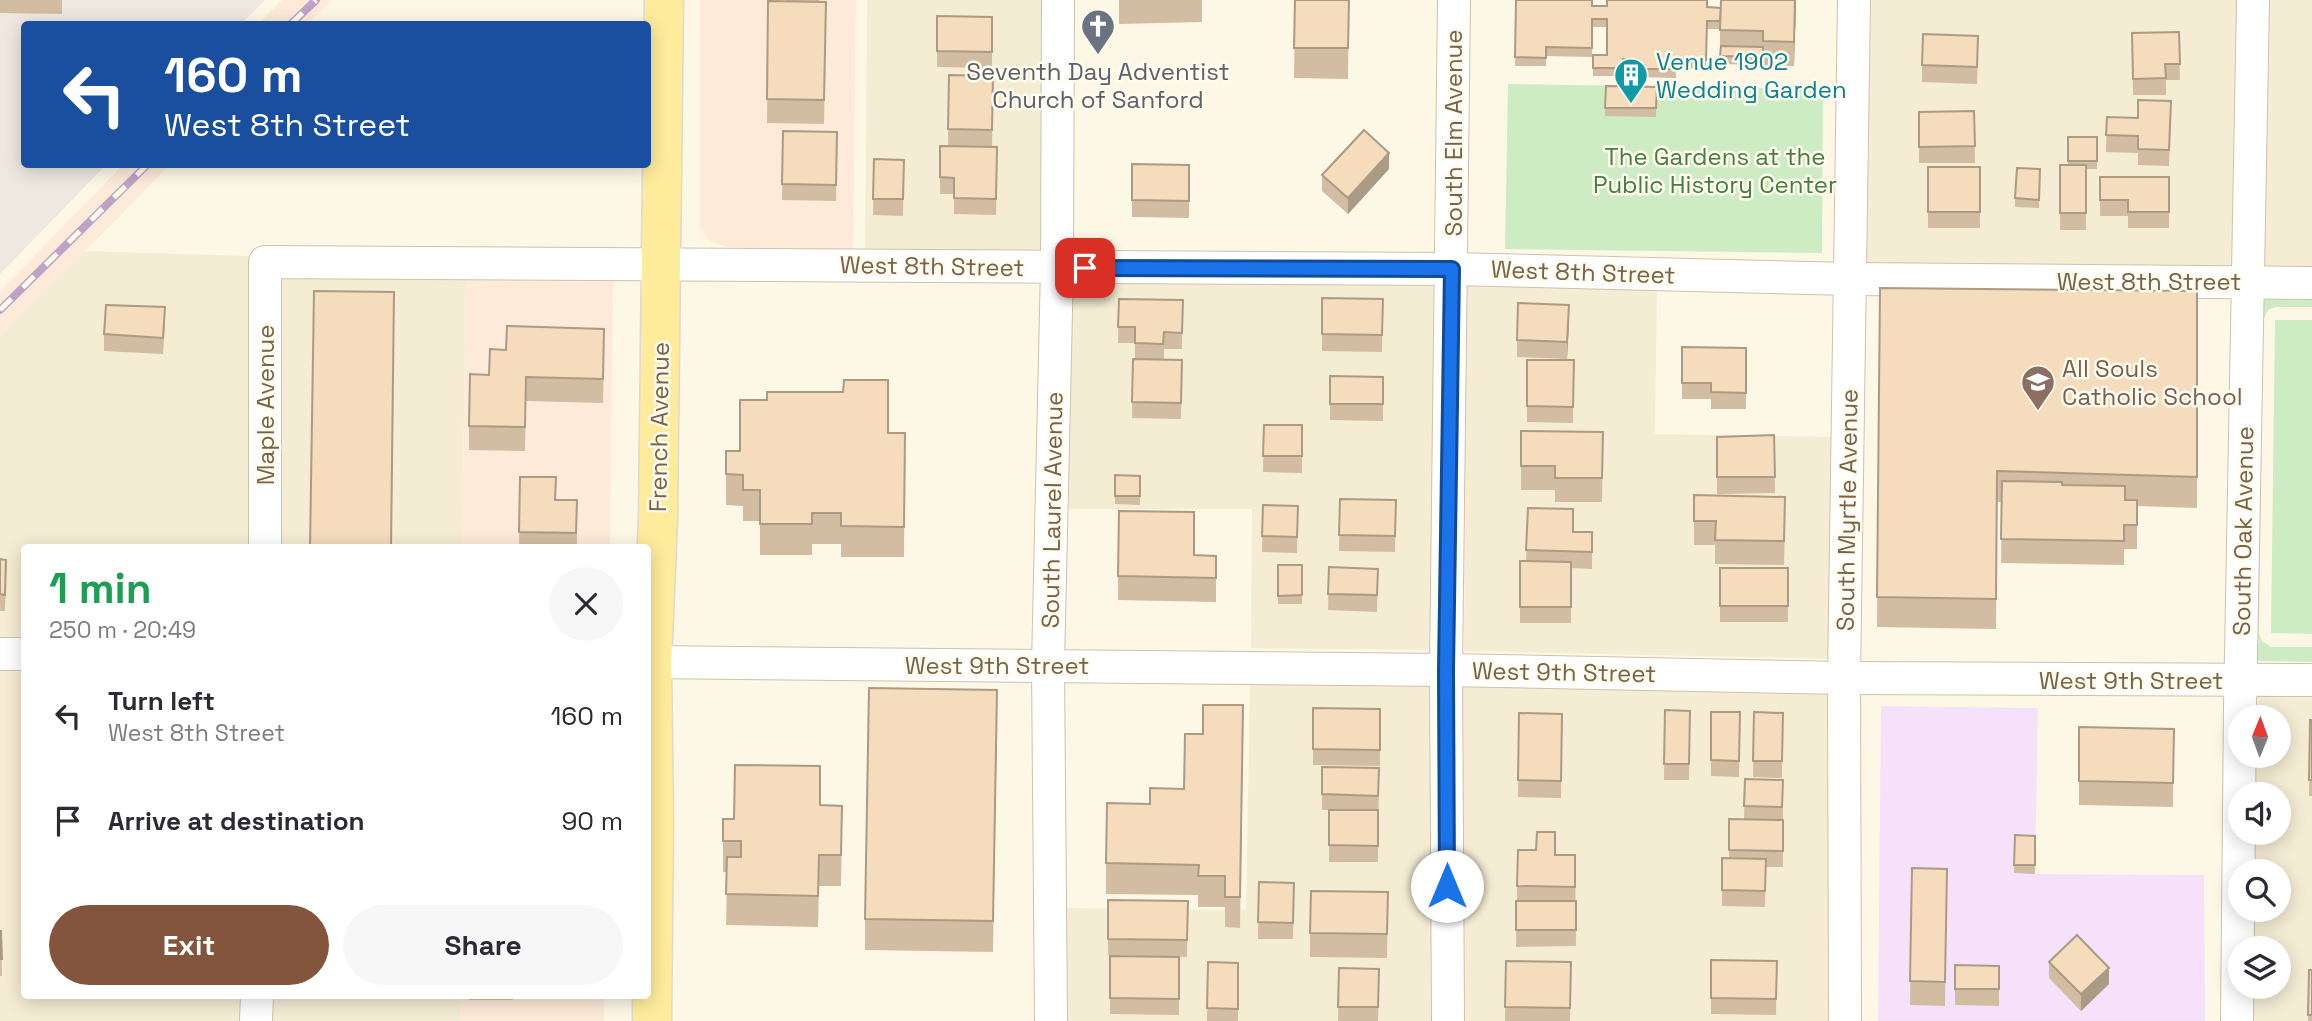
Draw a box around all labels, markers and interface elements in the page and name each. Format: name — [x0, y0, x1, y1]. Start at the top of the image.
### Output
church icon: Seventh Day Adventist Church of Sanford — [1079, 7, 1117, 56]
street label: South Elm Avenue — [1438, 30, 1469, 236]
text: 160 m — [164, 44, 302, 106]
place label: Venue 1902 Wedding Garden — [1656, 46, 1847, 105]
icon: left — [49, 49, 140, 140]
place label: Seventh Day Adventist Church of Sanford — [966, 56, 1230, 115]
building icon: Venue 1902 Wedding Garden — [1612, 56, 1650, 105]
text: West 8th Street — [164, 105, 410, 145]
park label: The Gardens at the Public History Center — [1593, 141, 1837, 200]
pin — [1055, 238, 1115, 298]
street label: West 8th Street — [839, 249, 1025, 283]
icon: arrive — [1066, 249, 1104, 287]
street label: West 8th Street — [1490, 253, 1676, 291]
street label: West 8th Street — [2057, 266, 2241, 297]
street label: Maple Avenue — [250, 325, 281, 485]
street label: French Avenue — [642, 342, 676, 512]
place label: All Souls Catholic School — [2062, 353, 2243, 412]
school or university icon: All Souls Catholic School — [2019, 363, 2057, 412]
street label: South Myrtle Avenue — [1829, 389, 1865, 631]
street label: South Laurel Avenue — [1034, 391, 1070, 629]
street label: South Oak Avenue — [2226, 426, 2260, 636]
text: 1 min — [49, 562, 152, 615]
button: close — [549, 567, 623, 641]
text: 250 m · 20:49 — [49, 615, 196, 645]
street label: West 9th Street — [905, 650, 1089, 681]
street label: West 9th Street — [1472, 655, 1656, 689]
street label: West 9th Street — [2039, 665, 2223, 696]
text: Turn left — [108, 684, 215, 718]
icon: left — [49, 697, 87, 735]
text: 160 m — [551, 699, 623, 733]
north arrow — [2228, 705, 2291, 768]
map controls — [2228, 705, 2291, 999]
text: West 8th Street — [108, 718, 285, 748]
button: sound — [2228, 782, 2291, 845]
icon: arrive — [49, 802, 87, 840]
text: Arrive at destination — [108, 804, 365, 838]
text: 90 m — [561, 804, 623, 838]
position arrow — [1410, 849, 1484, 923]
button: search — [2228, 859, 2291, 922]
button: Exit — [49, 905, 329, 985]
button: Share — [343, 905, 623, 985]
button: layers — [2228, 936, 2291, 999]

